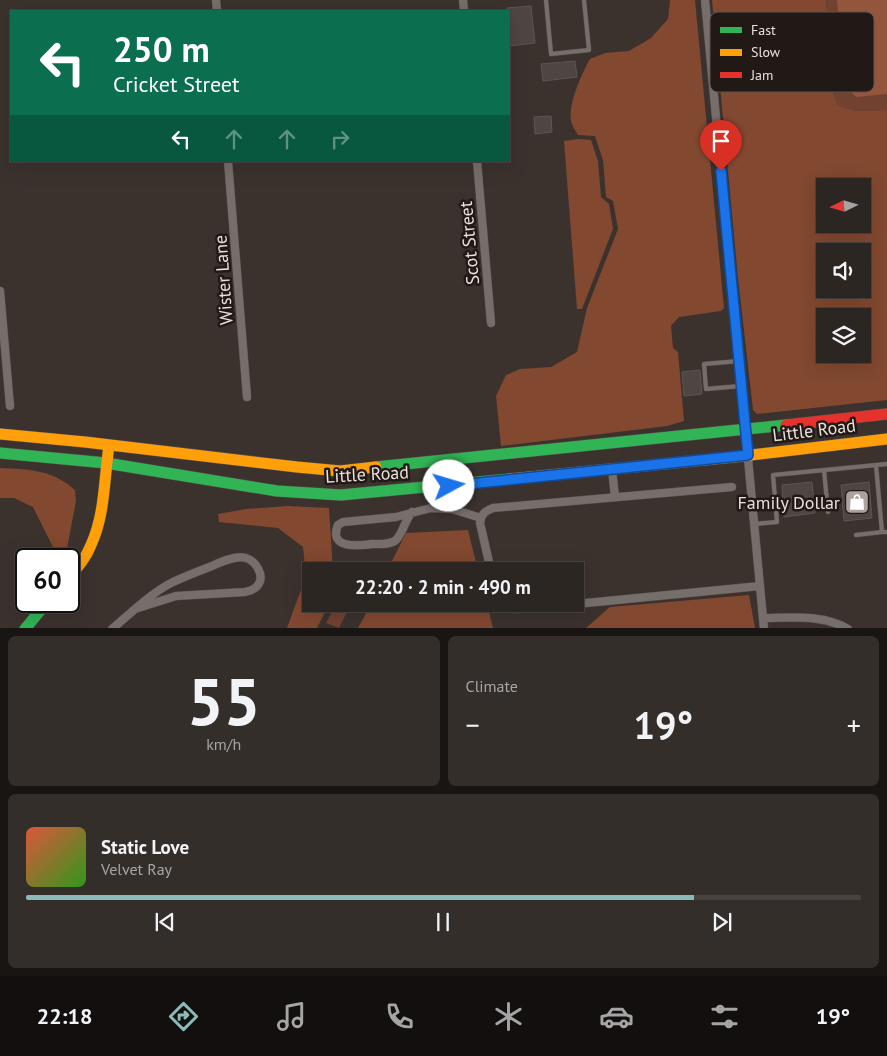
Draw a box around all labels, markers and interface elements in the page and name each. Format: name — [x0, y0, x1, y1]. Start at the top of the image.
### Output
legend — [710, 12, 874, 92]
text: Fast — [751, 21, 776, 39]
text: 250 m — [113, 26, 210, 72]
icon: left — [30, 30, 95, 95]
text: Slow — [751, 43, 781, 61]
text: Jam — [750, 66, 773, 84]
text: Cricket Street — [113, 70, 239, 98]
pin — [700, 120, 742, 171]
icon: left — [167, 125, 195, 153]
icon: ahead — [220, 125, 248, 153]
icon: ahead — [273, 125, 301, 153]
icon: right — [326, 125, 354, 153]
icon: arrive — [707, 127, 735, 155]
north arrow — [816, 178, 871, 232]
map controls — [816, 178, 871, 363]
street label: Scot Street — [454, 200, 484, 286]
street label: Wister Lane — [208, 234, 238, 326]
button: sound — [816, 243, 871, 298]
button: layers — [816, 308, 871, 363]
street label: Little Road — [771, 413, 857, 447]
position arrow — [422, 459, 474, 511]
street label: Little Road — [325, 460, 409, 488]
shop icon: Family Dollar — [844, 489, 870, 515]
place label: Family Dollar — [738, 491, 840, 514]
speed limit sign: 60 — [15, 548, 80, 613]
text: 22:20 · 2 min · 490 m — [355, 575, 531, 599]
text: 55 — [187, 659, 261, 743]
text: Climate — [466, 676, 518, 696]
text: 19° — [633, 700, 693, 749]
text: − — [466, 706, 480, 743]
text: + — [847, 706, 861, 743]
text: km/h — [206, 734, 241, 754]
text: Static Love — [101, 835, 189, 859]
text: Velvet Ray — [101, 859, 172, 879]
icon: previous — [151, 908, 179, 936]
icon: pause — [429, 908, 457, 936]
icon: next — [708, 908, 736, 936]
icon: directions — [166, 999, 201, 1034]
icon: music — [274, 999, 309, 1034]
icon: phone — [382, 999, 417, 1034]
icon: climate — [491, 999, 526, 1034]
icon: car — [599, 999, 634, 1034]
icon: filters — [707, 999, 742, 1034]
text: 22:18 — [37, 1002, 92, 1030]
text: 19° — [816, 1002, 850, 1030]

